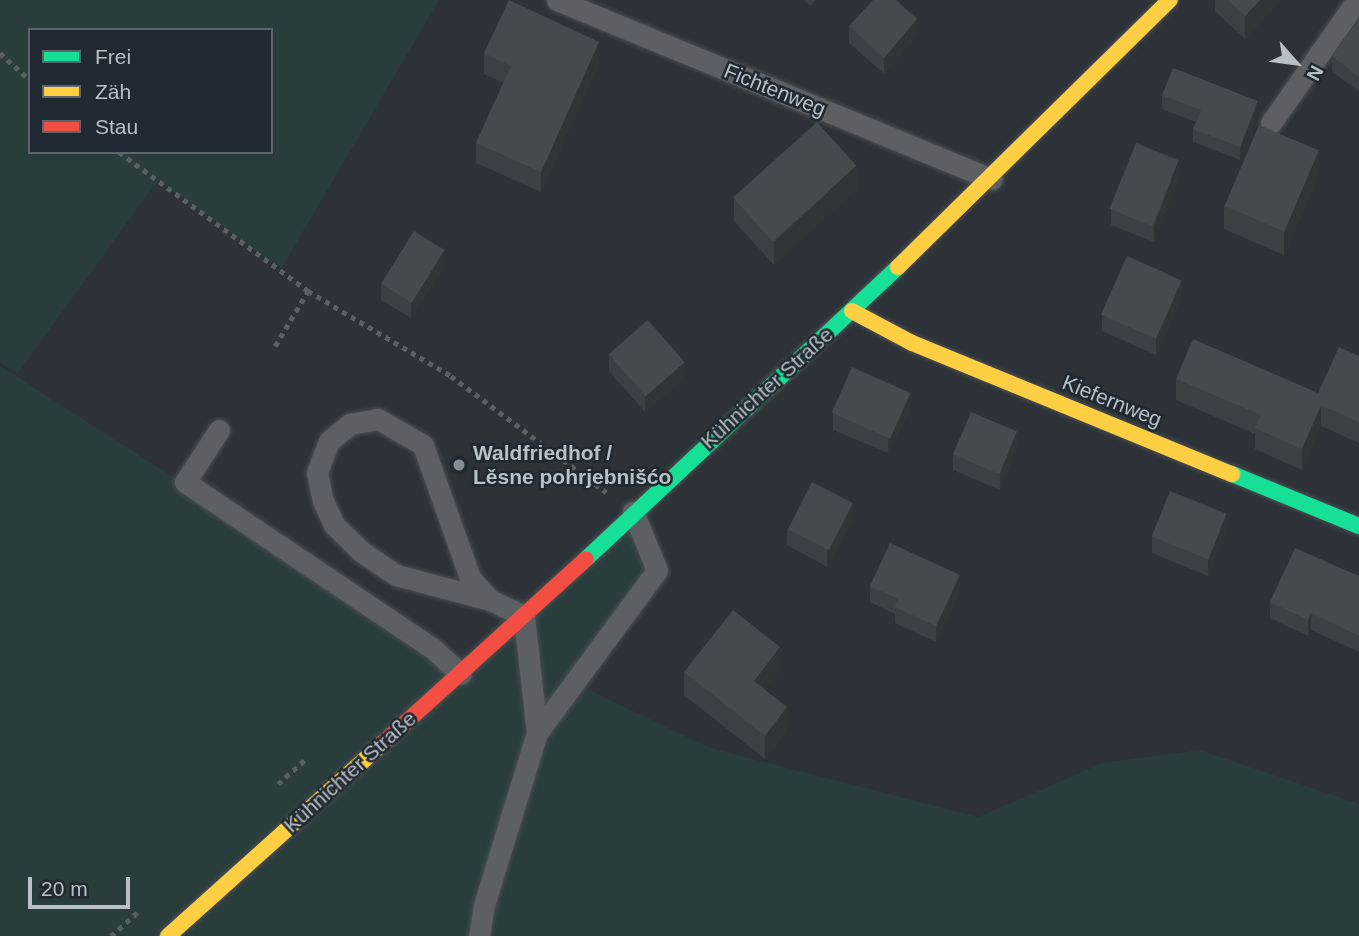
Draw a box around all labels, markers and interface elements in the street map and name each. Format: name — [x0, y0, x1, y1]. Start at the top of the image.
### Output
legend — [28, 28, 273, 154]
north arrow — [1261, 28, 1331, 98]
text: Frei — [95, 45, 131, 68]
street label: Fichtenweg — [720, 58, 830, 122]
text: N — [1302, 62, 1327, 84]
text: Zäh — [95, 80, 131, 103]
text: Stau — [95, 115, 138, 138]
street label: Kühnichter Straße — [696, 322, 838, 454]
street label: Kiefernweg — [1059, 370, 1165, 432]
place label: Waldfriedhof / Lěsne pohrjebnišćo — [473, 440, 671, 490]
marker: Waldfriedhof / Lěsne pohrjebnišćo — [451, 457, 467, 473]
street label: Kühnichter Straße — [279, 706, 421, 838]
scale bar — [32, 862, 133, 906]
text: 20 m — [41, 877, 88, 900]

